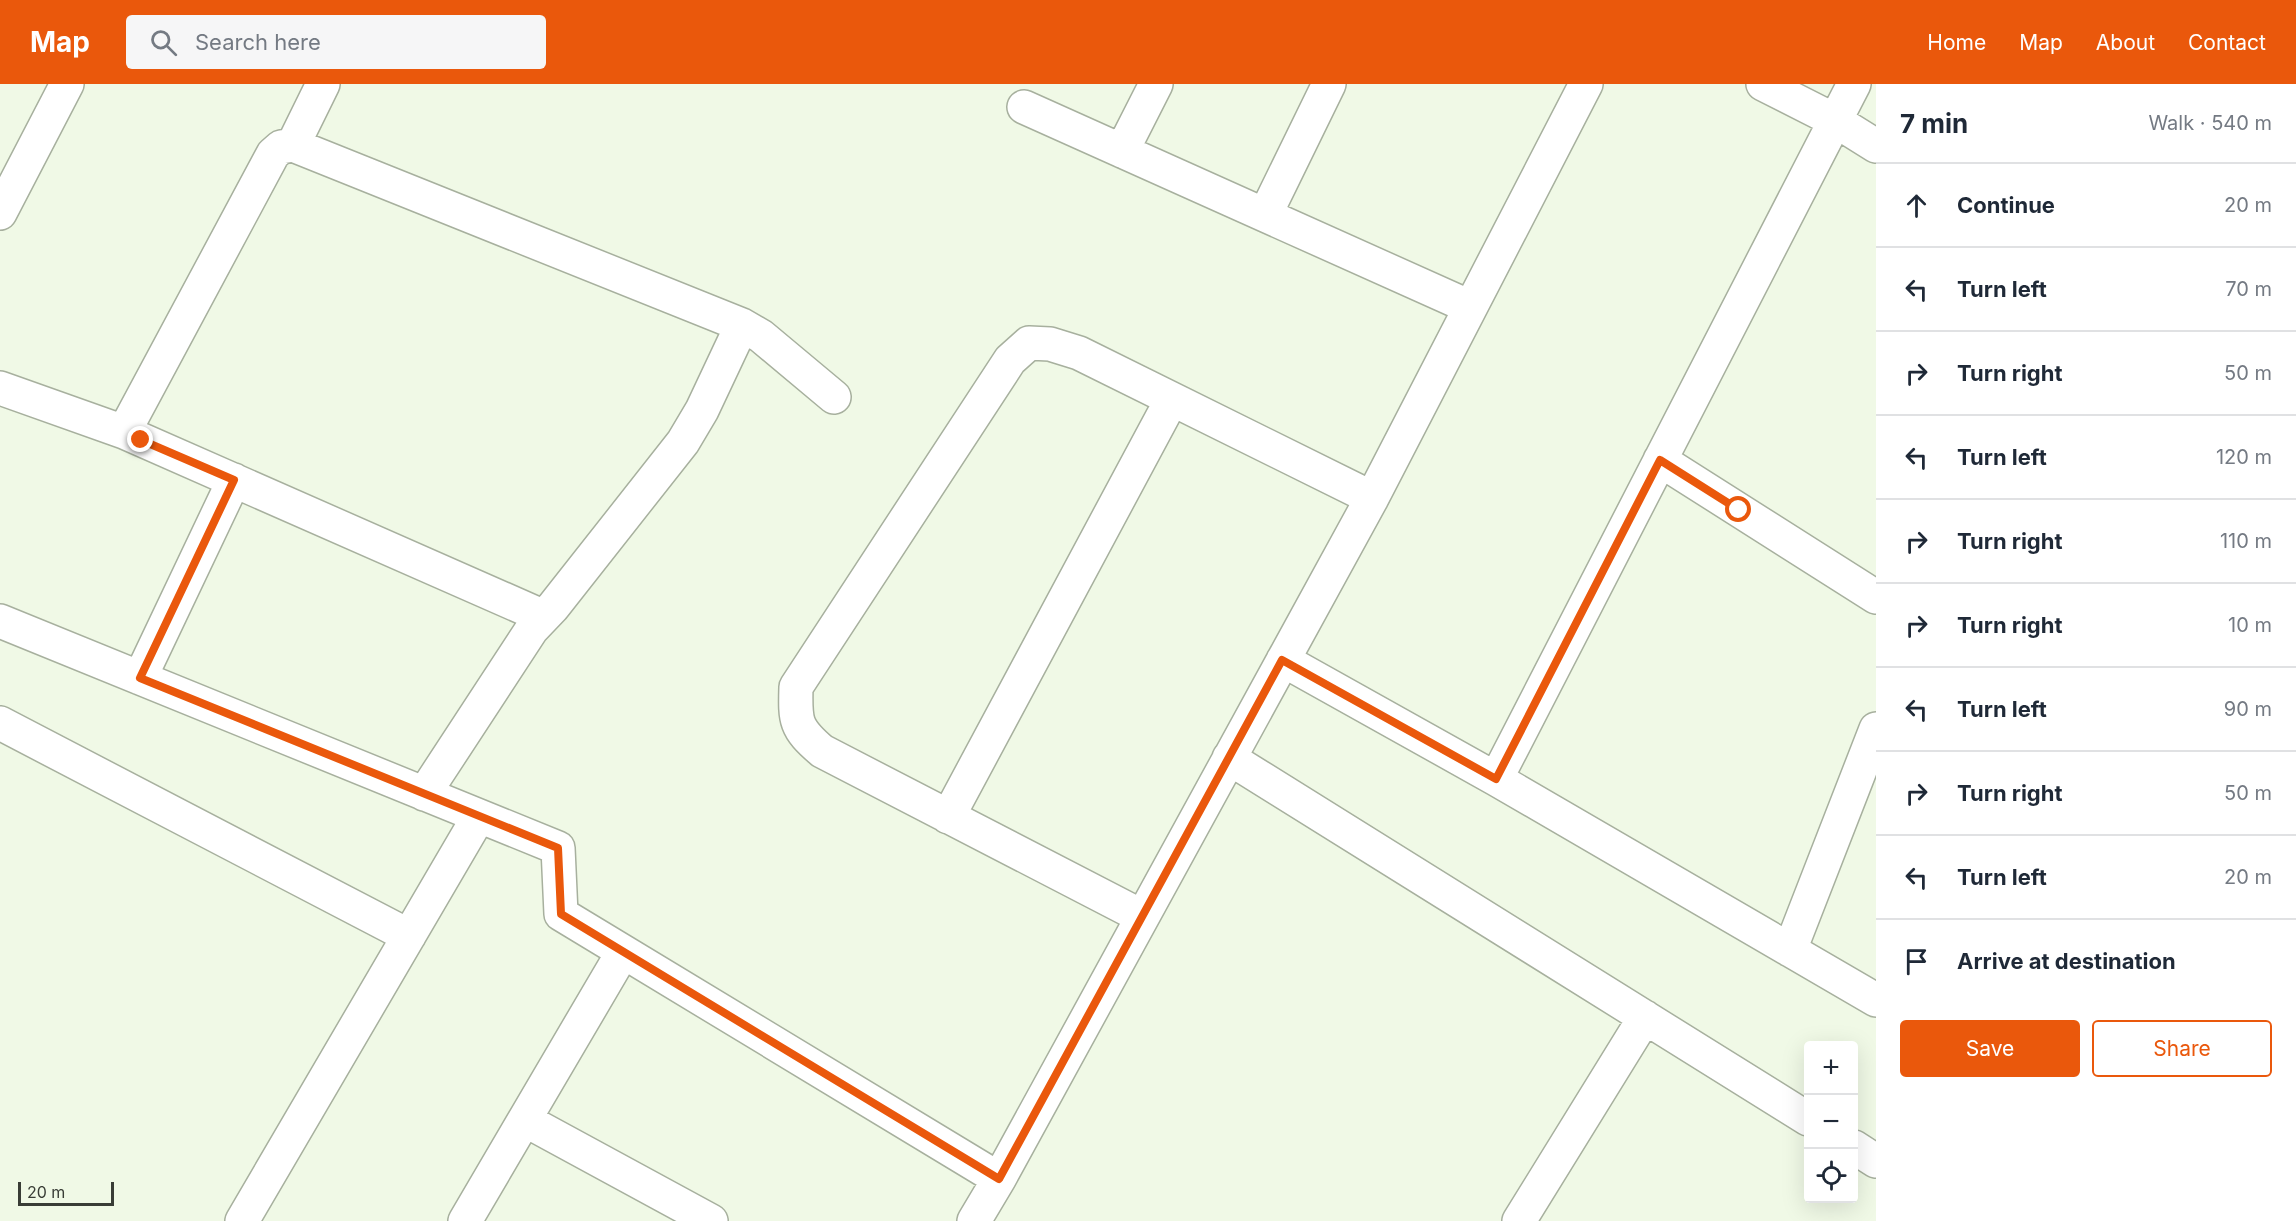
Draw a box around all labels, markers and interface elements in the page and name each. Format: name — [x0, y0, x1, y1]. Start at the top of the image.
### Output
search box — [126, 15, 546, 69]
text: Map — [30, 25, 90, 59]
icon: search — [147, 26, 180, 59]
text: Search here — [195, 29, 321, 55]
text: Home — [1927, 30, 1986, 55]
text: Map — [2019, 30, 2063, 55]
text: About — [2096, 30, 2155, 55]
text: Contact — [2188, 30, 2266, 55]
text: 7 min — [1900, 108, 1968, 139]
text: Walk · 540 m — [2148, 111, 2272, 135]
icon: ahead — [1900, 189, 1933, 222]
text: Continue — [1957, 192, 2055, 218]
text: 20 m — [2224, 193, 2272, 217]
icon: left — [1900, 273, 1933, 306]
text: Turn left — [1957, 276, 2047, 302]
text: 70 m — [2225, 277, 2272, 301]
icon: right — [1900, 357, 1933, 390]
text: Turn right — [1957, 360, 2063, 386]
text: 50 m — [2224, 361, 2272, 385]
route end — [127, 426, 153, 452]
icon: left — [1900, 441, 1933, 474]
text: Turn left — [1957, 444, 2047, 470]
text: 120 m — [2216, 445, 2272, 469]
route start — [1725, 496, 1751, 522]
icon: right — [1900, 525, 1933, 558]
text: Turn right — [1957, 528, 2063, 554]
text: 110 m — [2220, 529, 2272, 553]
icon: right — [1900, 609, 1933, 642]
text: Turn right — [1957, 612, 2063, 638]
text: 10 m — [2228, 613, 2272, 637]
icon: left — [1900, 693, 1933, 726]
text: Turn left — [1957, 696, 2047, 722]
text: 90 m — [2224, 697, 2272, 721]
icon: right — [1900, 777, 1933, 810]
text: Turn right — [1957, 780, 2063, 806]
text: 50 m — [2224, 781, 2272, 805]
icon: left — [1900, 861, 1933, 894]
text: Turn left — [1957, 864, 2047, 890]
text: 20 m — [2224, 865, 2272, 889]
icon: arrive — [1900, 945, 1933, 978]
text: Arrive at destination — [1957, 948, 2176, 974]
button: Save — [1900, 1020, 2080, 1077]
button: Share — [2092, 1020, 2272, 1077]
map controls — [1804, 1041, 1858, 1203]
button: + — [1804, 1041, 1858, 1095]
button: − — [1804, 1095, 1858, 1149]
button: locate — [1804, 1149, 1858, 1203]
scale bar — [18, 1179, 114, 1206]
text: 20 m — [27, 1182, 65, 1202]

